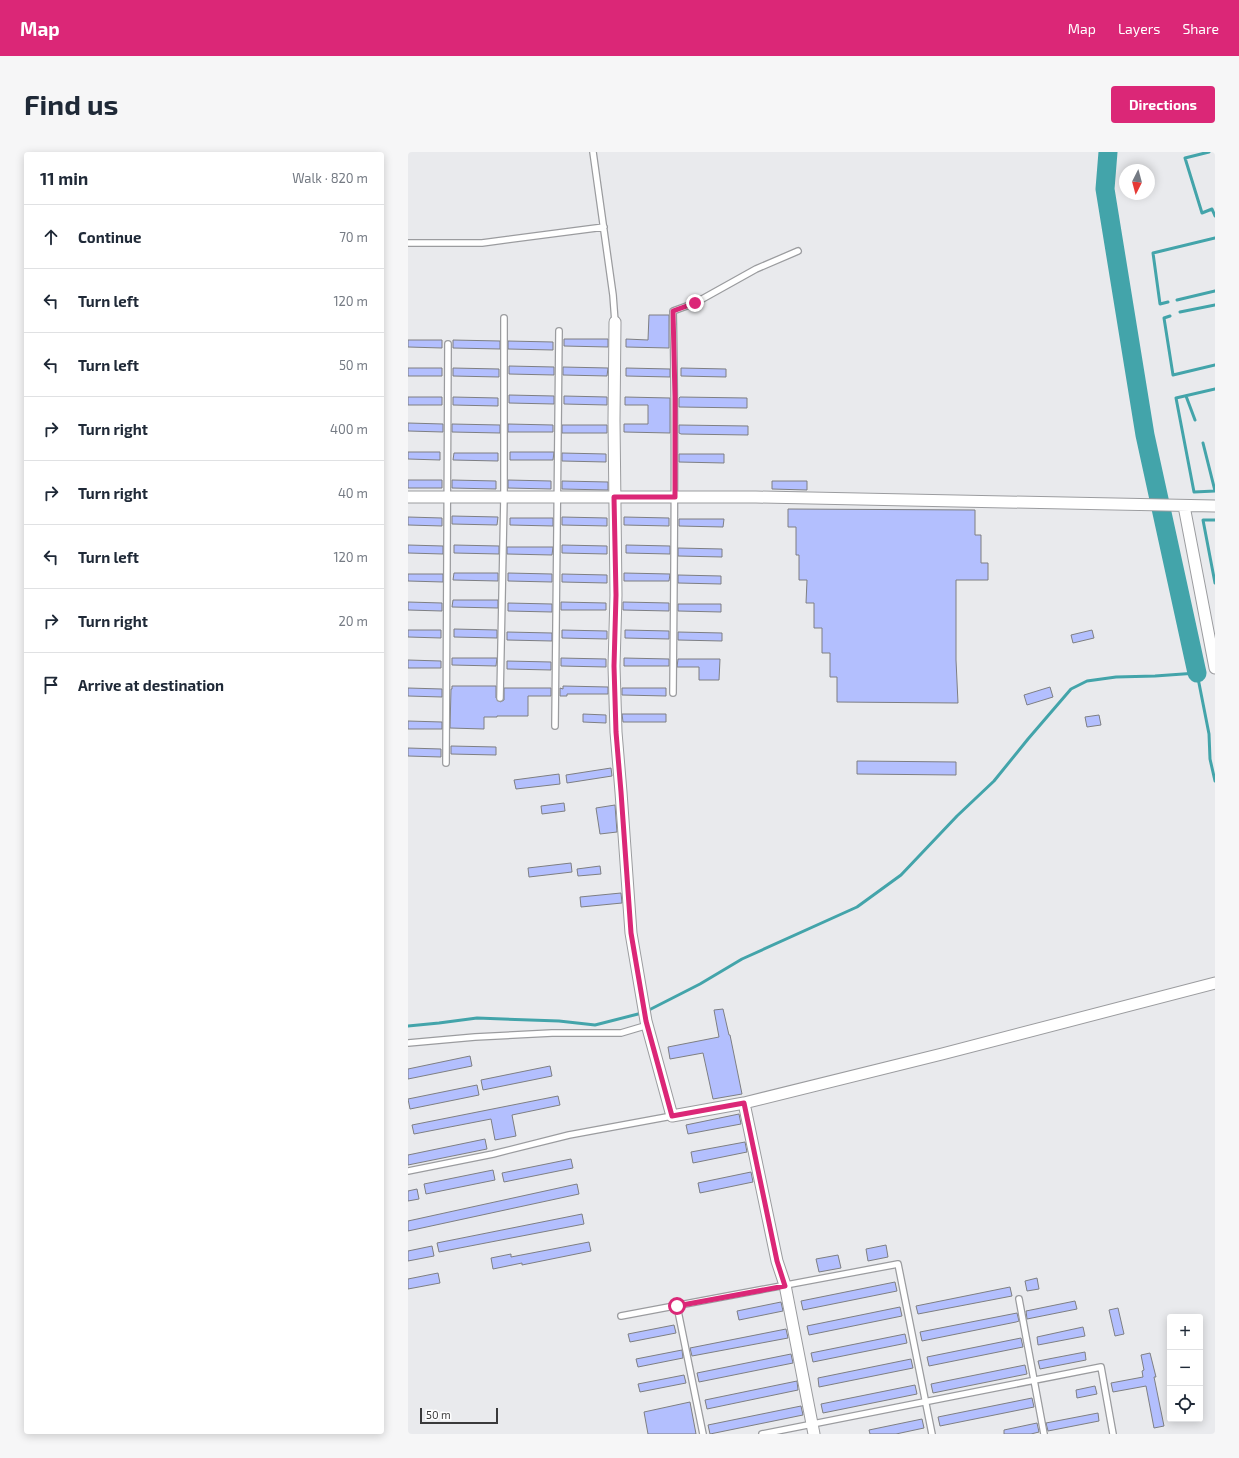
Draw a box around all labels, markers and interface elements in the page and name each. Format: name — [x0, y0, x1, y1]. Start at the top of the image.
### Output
text: Map — [20, 17, 60, 40]
text: Map — [1068, 20, 1096, 37]
text: Layers — [1118, 20, 1160, 37]
text: Share — [1182, 20, 1219, 37]
button: Directions — [1111, 86, 1215, 123]
text: Find us — [24, 87, 118, 121]
north arrow — [1119, 164, 1155, 200]
text: 11 min — [40, 168, 88, 188]
text: Walk · 820 m — [292, 170, 368, 186]
icon: ahead — [40, 226, 62, 248]
text: Continue — [78, 228, 141, 246]
text: 70 m — [339, 229, 368, 245]
icon: left — [40, 290, 62, 312]
text: Turn left — [78, 292, 139, 310]
text: 120 m — [333, 293, 368, 309]
route end — [686, 294, 704, 312]
icon: left — [40, 354, 62, 376]
text: Turn left — [78, 356, 139, 374]
text: 50 m — [339, 357, 368, 373]
icon: right — [40, 418, 62, 440]
text: Turn right — [78, 420, 148, 438]
text: 400 m — [330, 421, 368, 437]
icon: right — [40, 482, 62, 504]
text: Turn right — [78, 484, 148, 502]
text: 40 m — [338, 485, 368, 501]
icon: left — [40, 546, 62, 568]
text: Turn left — [78, 548, 139, 566]
text: 120 m — [333, 549, 368, 565]
icon: right — [40, 610, 62, 632]
text: Turn right — [78, 612, 148, 630]
text: 20 m — [339, 613, 368, 629]
icon: arrive — [40, 674, 62, 696]
text: Arrive at destination — [78, 676, 224, 694]
route start — [668, 1297, 686, 1315]
map controls — [1167, 1314, 1203, 1422]
button: + — [1167, 1314, 1203, 1350]
button: − — [1167, 1350, 1203, 1386]
button: locate — [1167, 1386, 1203, 1422]
scale bar — [420, 1406, 498, 1425]
text: 50 m — [426, 1408, 451, 1421]

